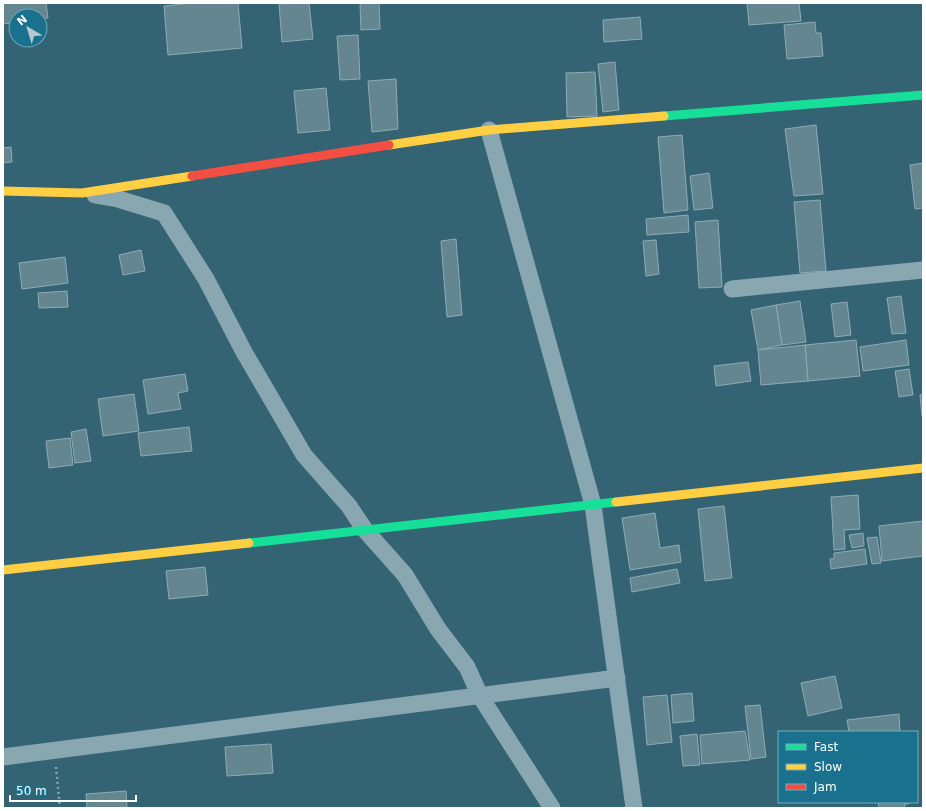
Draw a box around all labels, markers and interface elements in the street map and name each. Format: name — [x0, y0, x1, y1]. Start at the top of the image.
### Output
north arrow — [8, 8, 48, 48]
text: N — [15, 13, 30, 28]
legend — [778, 731, 918, 803]
text: Fast — [814, 740, 838, 754]
text: Slow — [814, 760, 842, 774]
scale bar — [10, 777, 136, 803]
text: Jam — [813, 780, 837, 794]
text: 50 m — [16, 784, 47, 798]

